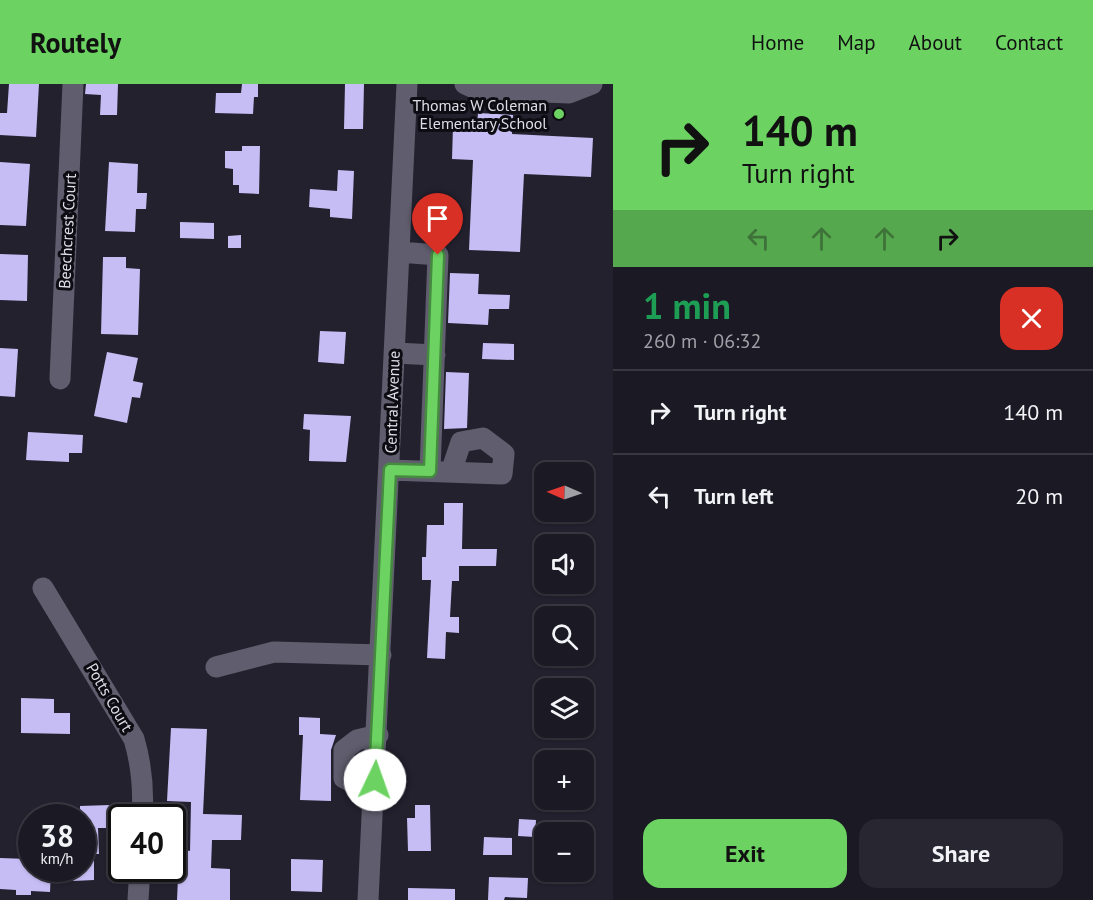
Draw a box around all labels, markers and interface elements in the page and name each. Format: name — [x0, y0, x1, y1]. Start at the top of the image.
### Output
text: Routely — [30, 24, 121, 61]
text: Home — [751, 29, 804, 56]
text: Map — [837, 29, 876, 56]
text: About — [909, 29, 962, 56]
text: Contact — [995, 29, 1063, 56]
place label: Thomas W Coleman Elementary School — [412, 95, 547, 133]
text: 140 m — [742, 103, 858, 158]
marker: Thomas W Coleman Elementary School — [552, 107, 566, 121]
icon: right — [643, 108, 721, 186]
text: Turn right — [742, 156, 855, 190]
street label: Beechcrest Court — [54, 172, 80, 289]
pin — [412, 193, 463, 255]
icon: arrive — [421, 202, 454, 235]
icon: left — [742, 222, 775, 255]
icon: ahead — [805, 222, 838, 255]
icon: ahead — [868, 222, 901, 255]
icon: right — [931, 222, 964, 255]
text: 1 min — [643, 282, 731, 329]
button: close — [1000, 287, 1063, 350]
text: 260 m · 06:32 — [643, 328, 761, 354]
street label: Central Avenue — [380, 350, 404, 454]
icon: right — [643, 396, 676, 429]
text: Turn right — [694, 398, 786, 426]
text: 140 m — [1003, 398, 1063, 426]
north arrow — [534, 462, 594, 522]
map controls — [534, 462, 594, 882]
icon: left — [643, 480, 676, 513]
text: Turn left — [694, 482, 774, 510]
text: 20 m — [1015, 482, 1063, 510]
button: sound — [534, 534, 594, 594]
button: search — [534, 606, 594, 666]
street label: Potts Court — [82, 659, 138, 735]
button: layers — [534, 678, 594, 738]
position arrow — [343, 748, 407, 812]
button: + — [534, 750, 594, 810]
speed limit sign: 40 — [108, 804, 186, 882]
text: 38 — [40, 816, 74, 855]
button: Exit — [643, 819, 847, 888]
button: Share — [859, 819, 1063, 888]
button: − — [534, 822, 594, 882]
text: km/h — [41, 849, 73, 868]

